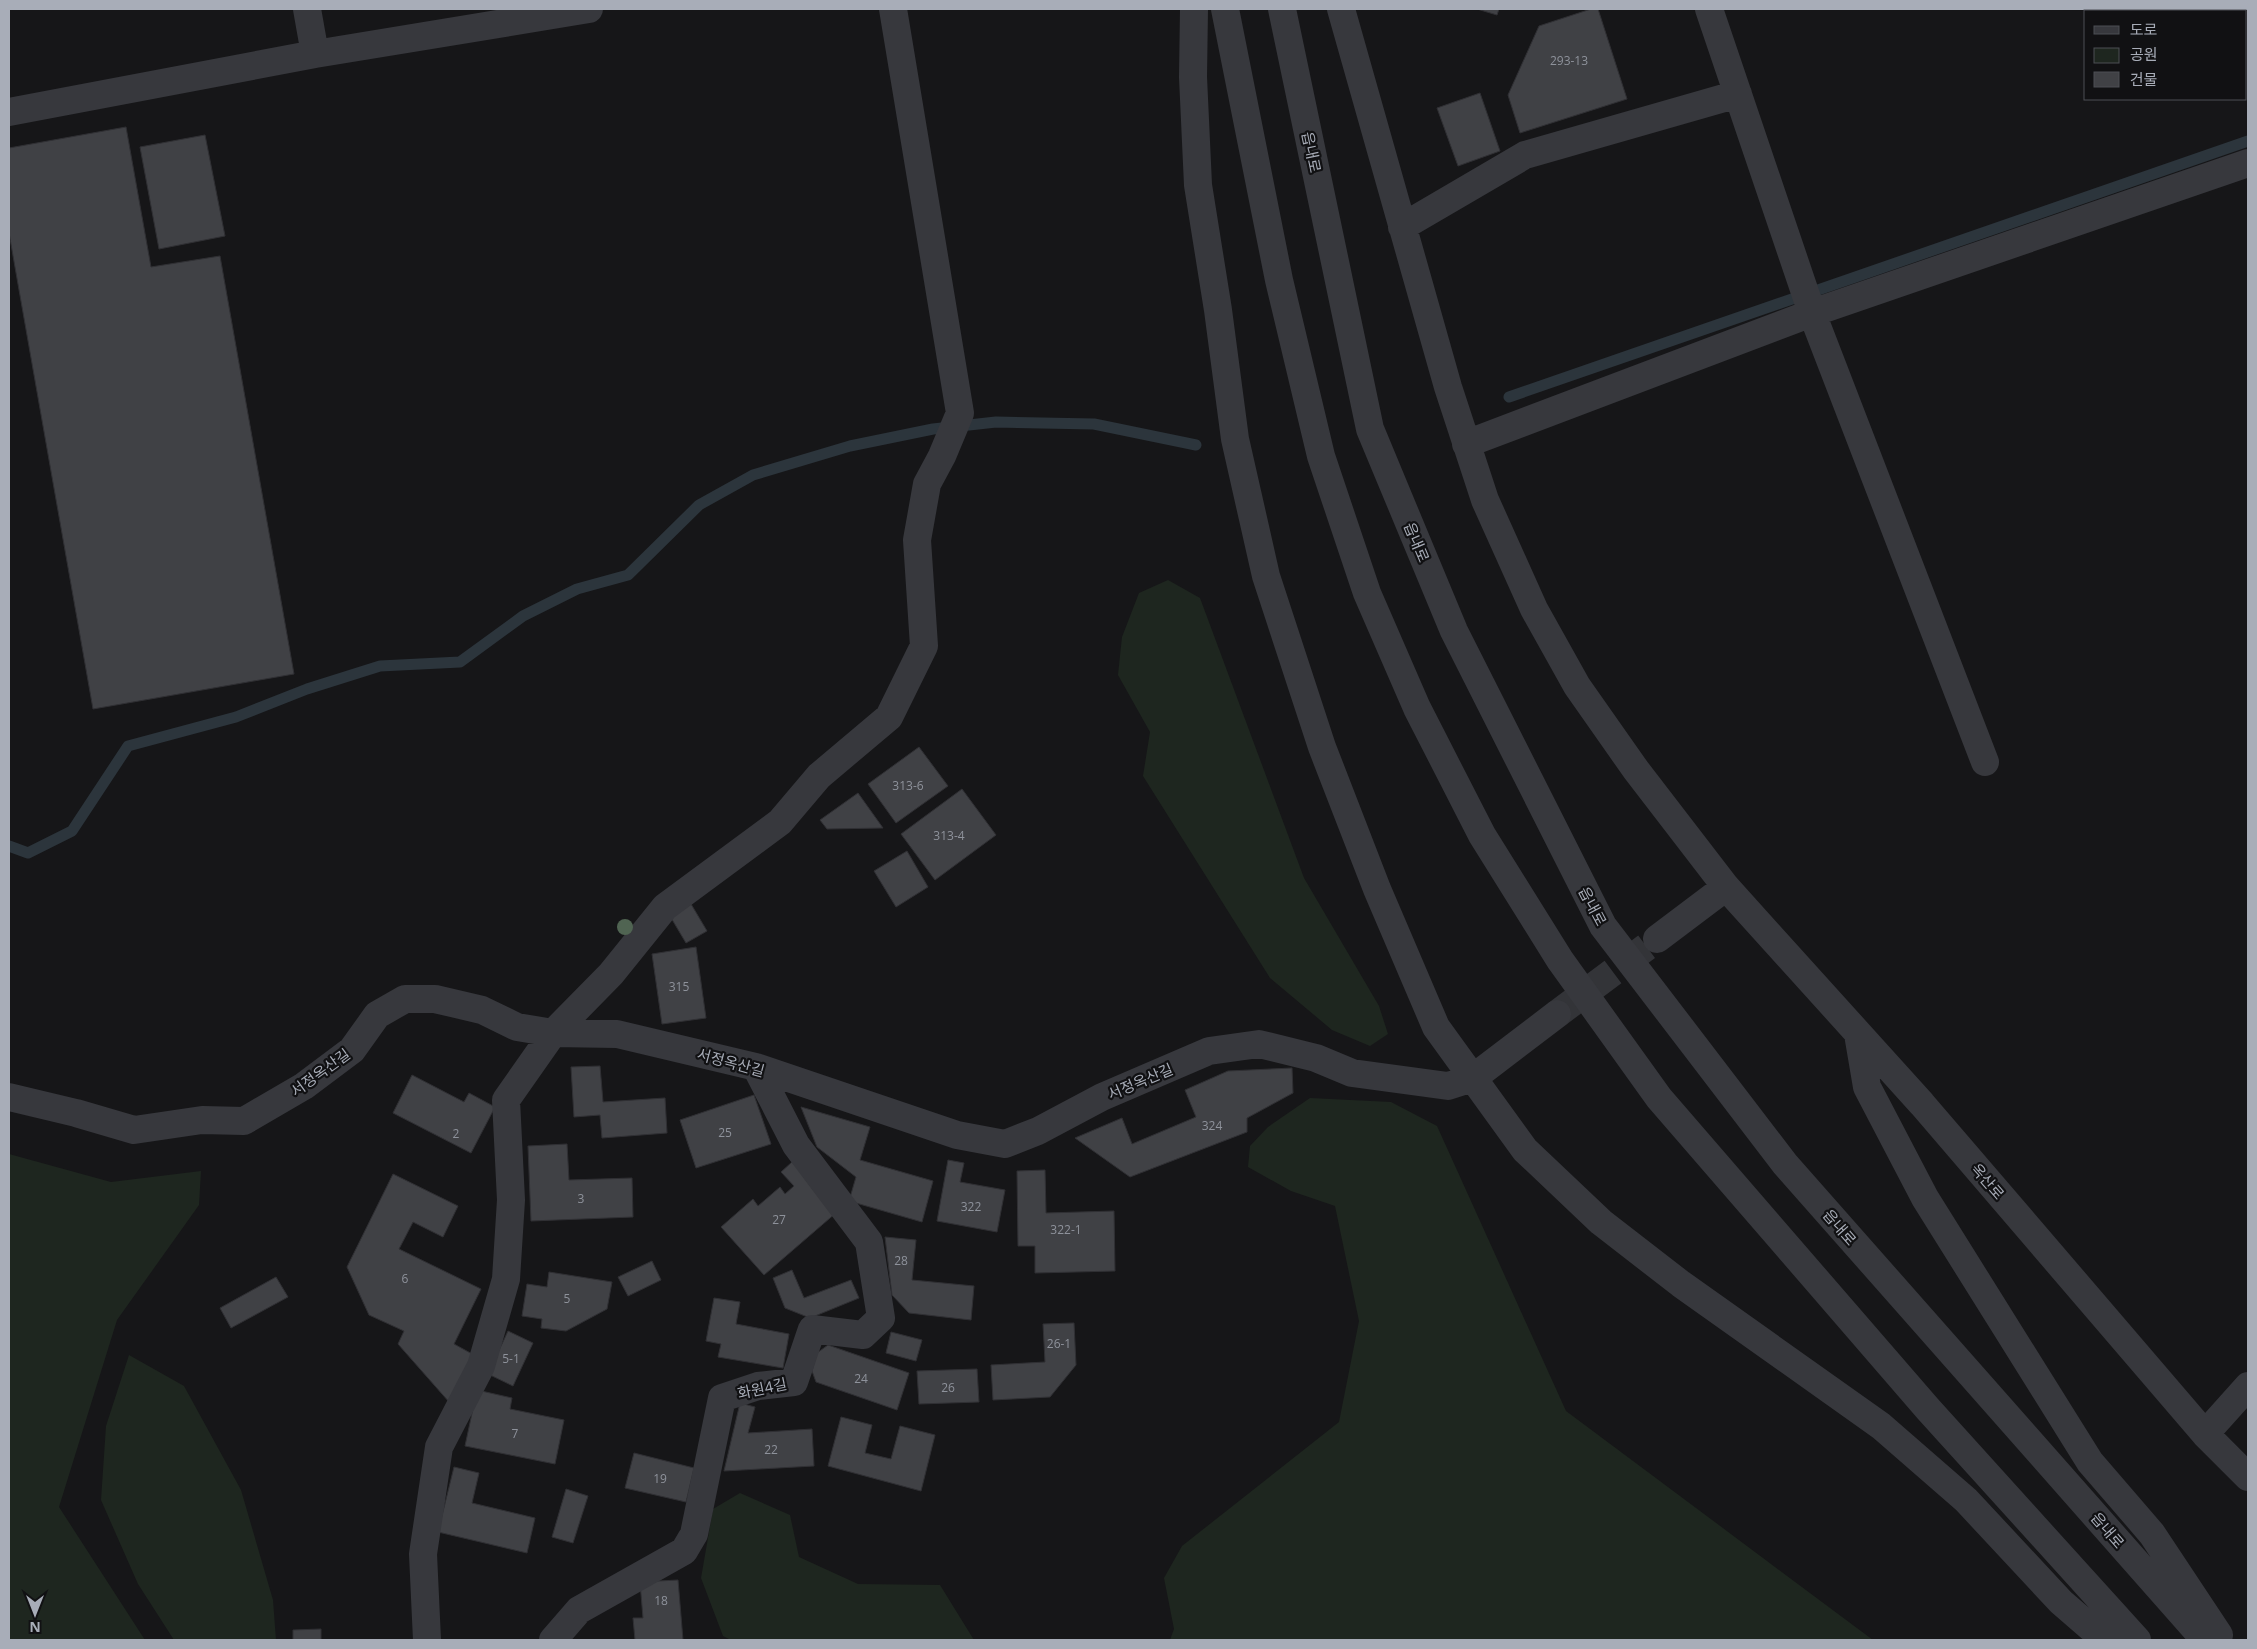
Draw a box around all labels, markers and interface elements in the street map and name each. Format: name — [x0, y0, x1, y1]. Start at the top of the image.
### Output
legend — [2084, 10, 2247, 100]
text: 도로 — [2130, 19, 2158, 39]
text: 공원 — [2130, 44, 2158, 64]
house number: 293-13 — [1550, 52, 1588, 69]
text: 건물 — [2130, 69, 2158, 89]
street label: 읍내로 — [1298, 130, 1326, 174]
street label: 읍내로 — [1400, 519, 1434, 565]
house number: 313-6 — [892, 777, 924, 794]
house number: 313-4 — [933, 827, 965, 844]
street label: 읍내로 — [1574, 883, 1612, 929]
house number: 315 — [669, 978, 689, 995]
street label: 서정옥산길 — [695, 1043, 767, 1081]
street label: 서정옥산길 — [286, 1044, 354, 1100]
street label: 서정옥산길 — [1104, 1058, 1176, 1104]
house number: 324 — [1202, 1117, 1222, 1134]
house number: 25 — [718, 1124, 732, 1141]
house number: 2 — [453, 1125, 460, 1142]
street label: 옥산로 — [1967, 1159, 2009, 1203]
house number: 3 — [578, 1190, 585, 1207]
house number: 322 — [961, 1198, 981, 1215]
street label: 읍내로 — [1819, 1205, 1861, 1249]
house number: 27 — [772, 1211, 786, 1228]
house number: 322-1 — [1050, 1221, 1082, 1238]
house number: 28 — [894, 1252, 908, 1269]
house number: 6 — [402, 1270, 409, 1287]
house number: 5 — [564, 1290, 571, 1307]
house number: 26-1 — [1047, 1335, 1071, 1352]
house number: 5-1 — [502, 1350, 520, 1367]
house number: 24 — [854, 1370, 868, 1387]
street label: 화원4길 — [735, 1373, 789, 1403]
house number: 26 — [941, 1379, 955, 1396]
house number: 7 — [512, 1425, 519, 1442]
house number: 22 — [764, 1441, 778, 1458]
house number: 19 — [653, 1470, 667, 1487]
street label: 읍내로 — [2087, 1508, 2129, 1552]
north arrow — [10, 1589, 60, 1639]
house number: 18 — [654, 1592, 668, 1609]
text: N — [29, 1618, 41, 1637]

